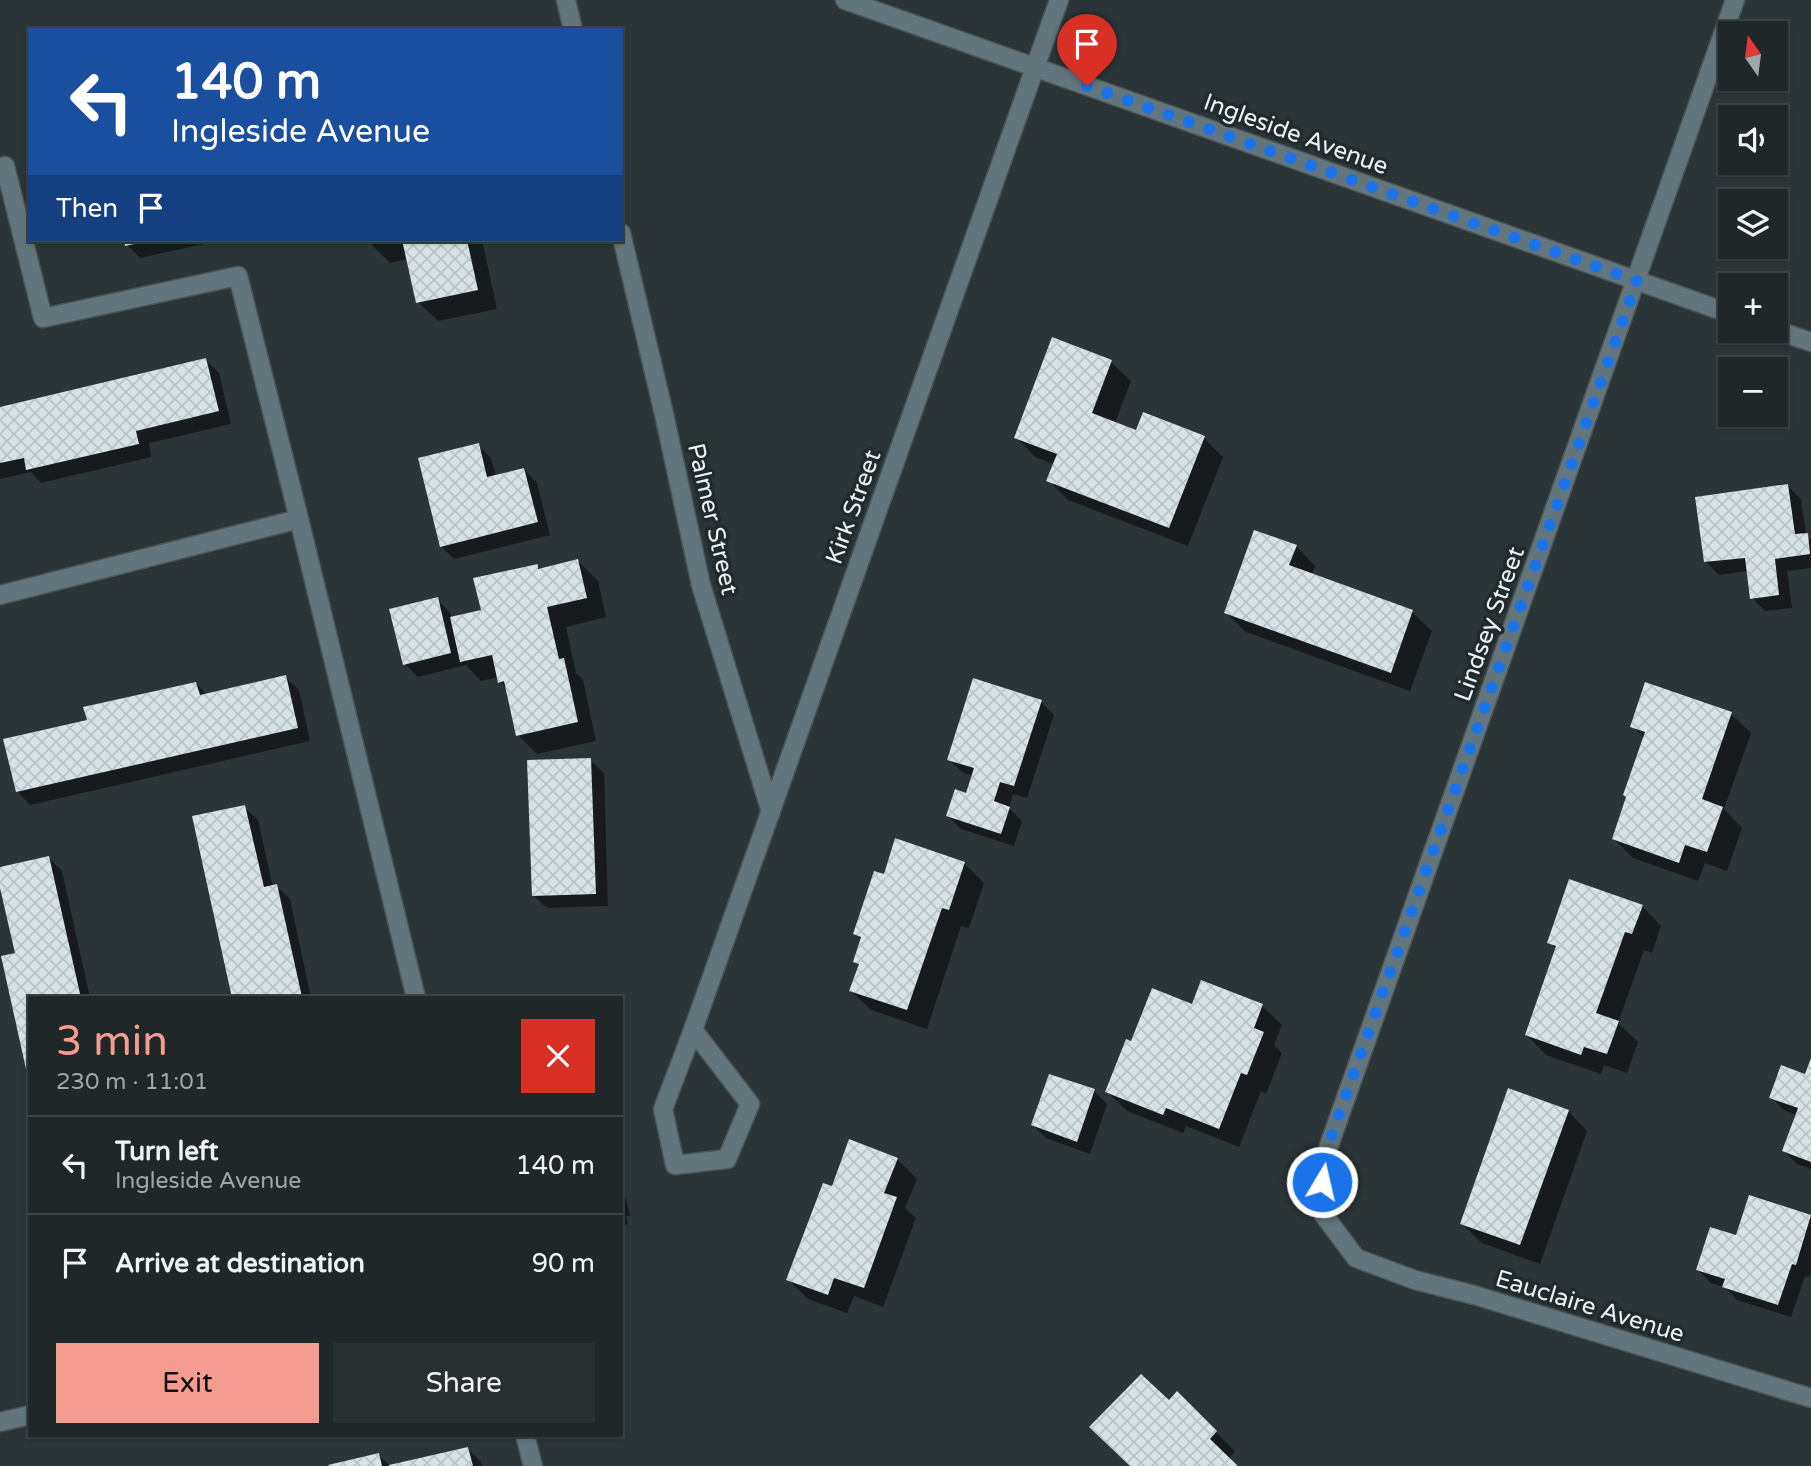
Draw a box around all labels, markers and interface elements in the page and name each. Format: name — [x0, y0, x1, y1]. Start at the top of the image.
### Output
pin — [1057, 14, 1117, 86]
north arrow — [1718, 21, 1788, 91]
map controls — [1718, 21, 1788, 427]
icon: arrive — [1068, 25, 1106, 63]
text: 140 m — [171, 53, 321, 112]
icon: left — [56, 56, 147, 147]
street label: Ingleside Avenue — [1200, 88, 1392, 181]
button: sound — [1718, 105, 1788, 175]
text: Ingleside Avenue — [171, 113, 430, 151]
icon: arrive — [132, 189, 170, 227]
button: layers — [1718, 189, 1788, 259]
text: Then — [56, 193, 118, 224]
button: + — [1718, 273, 1788, 343]
button: − — [1718, 357, 1788, 427]
street label: Palmer Street — [681, 441, 744, 598]
street label: Kirk Street — [819, 446, 887, 568]
street label: Lindsey Street — [1448, 543, 1531, 705]
text: 3 min — [56, 1016, 168, 1067]
button: close — [521, 1019, 595, 1093]
text: 230 m · 11:01 — [56, 1068, 208, 1096]
text: Turn left — [115, 1136, 218, 1167]
position arrow — [1285, 1145, 1359, 1219]
icon: left — [56, 1146, 94, 1184]
text: 140 m — [515, 1150, 595, 1181]
text: Ingleside Avenue — [115, 1167, 301, 1195]
icon: arrive — [56, 1244, 94, 1282]
text: Arrive at destination — [115, 1248, 365, 1279]
text: 90 m — [532, 1248, 595, 1279]
street label: Eauclaire Avenue — [1492, 1264, 1688, 1349]
button: Exit — [56, 1343, 319, 1423]
button: Share — [333, 1343, 595, 1423]

